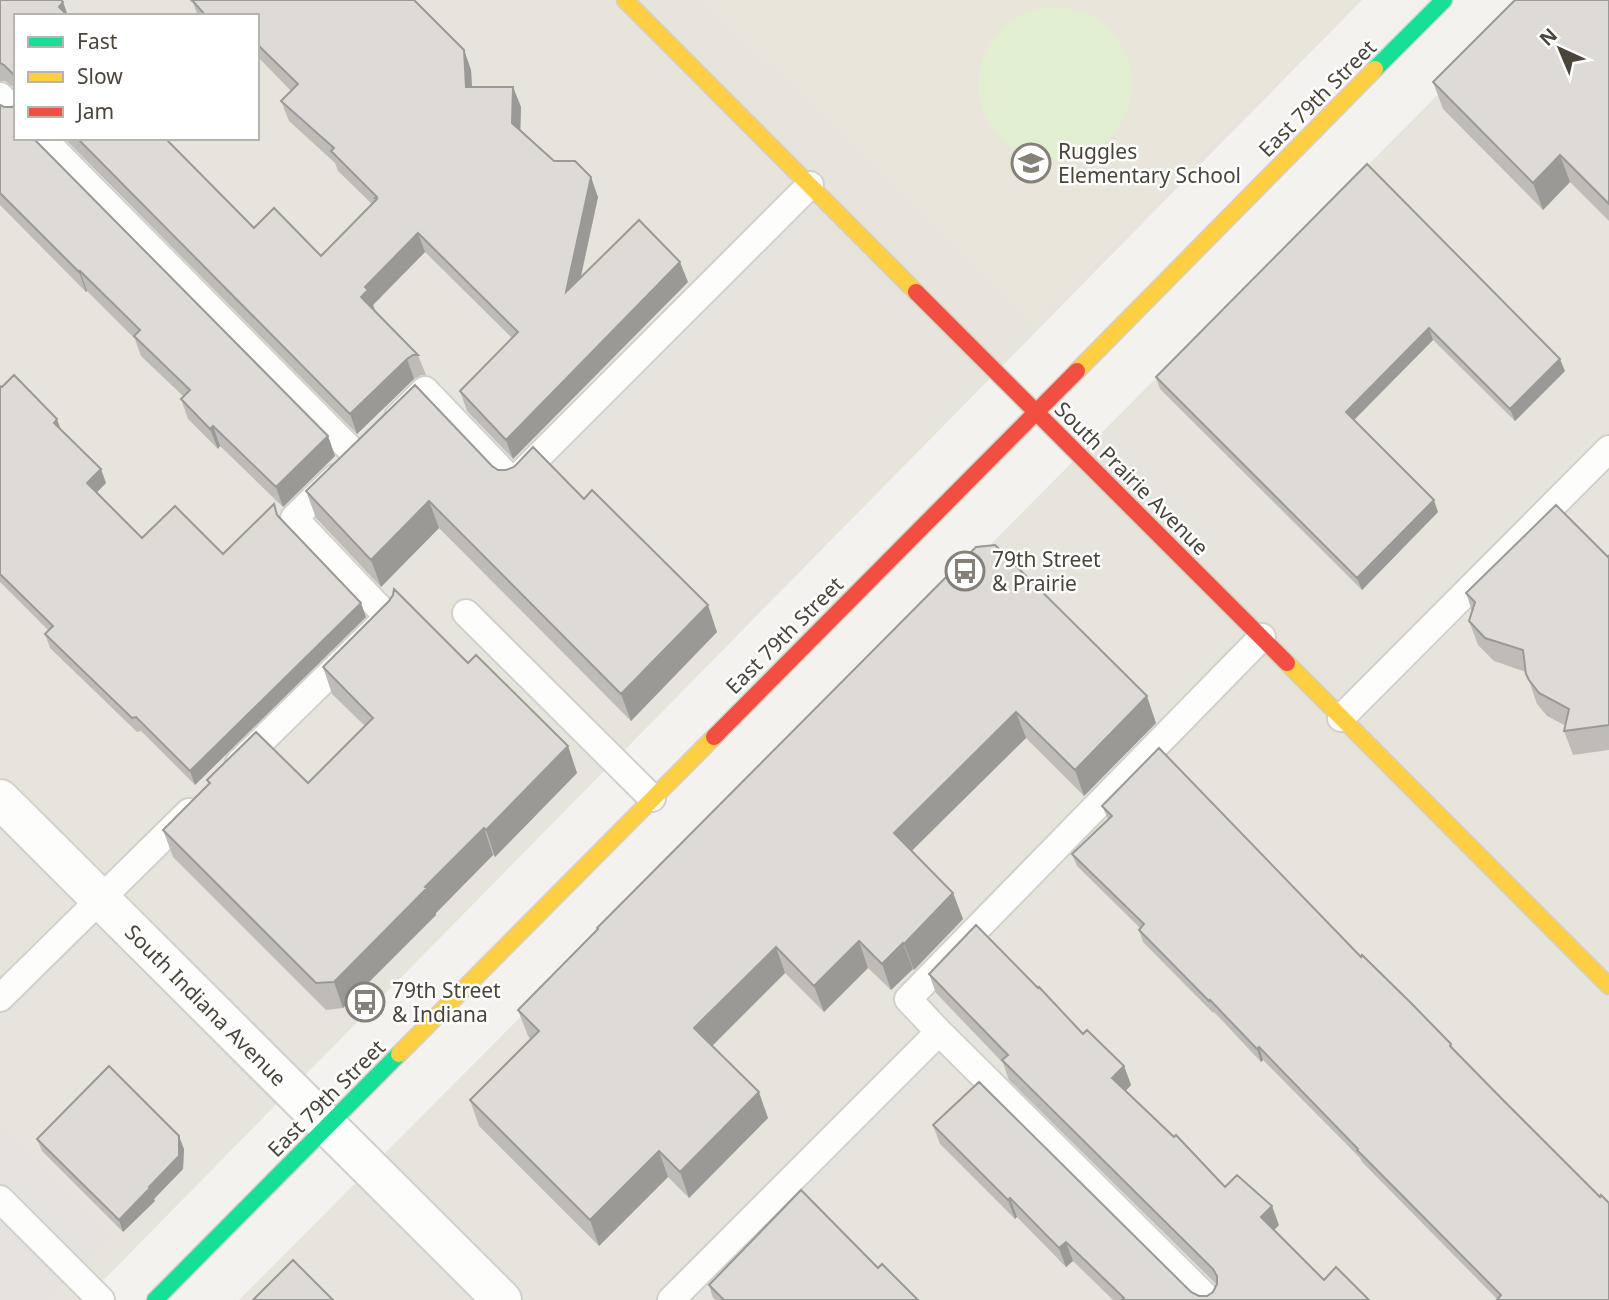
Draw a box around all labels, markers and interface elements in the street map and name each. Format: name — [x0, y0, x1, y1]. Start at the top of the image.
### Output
legend — [14, 14, 259, 140]
north arrow — [1525, 14, 1595, 84]
text: N — [1534, 22, 1563, 51]
text: Fast — [77, 27, 118, 55]
street label: East 79th Street — [1252, 33, 1382, 163]
text: Slow — [77, 62, 123, 90]
text: Jam — [75, 97, 114, 125]
place label: Ruggles Elementary School — [1058, 137, 1241, 189]
school or university icon: Ruggles Elementary School — [1010, 142, 1052, 184]
street label: South Prairie Avenue — [1049, 395, 1215, 561]
place label: 79th Street & Prairie — [992, 545, 1101, 597]
bus stop icon: 79th Street & Prairie — [944, 550, 986, 592]
street label: East 79th Street — [719, 570, 849, 700]
street label: South Indiana Avenue — [119, 918, 293, 1092]
place label: 79th Street & Indiana — [392, 976, 501, 1028]
bus stop icon: 79th Street & Indiana — [344, 981, 386, 1023]
street label: East 79th Street — [261, 1033, 391, 1163]

